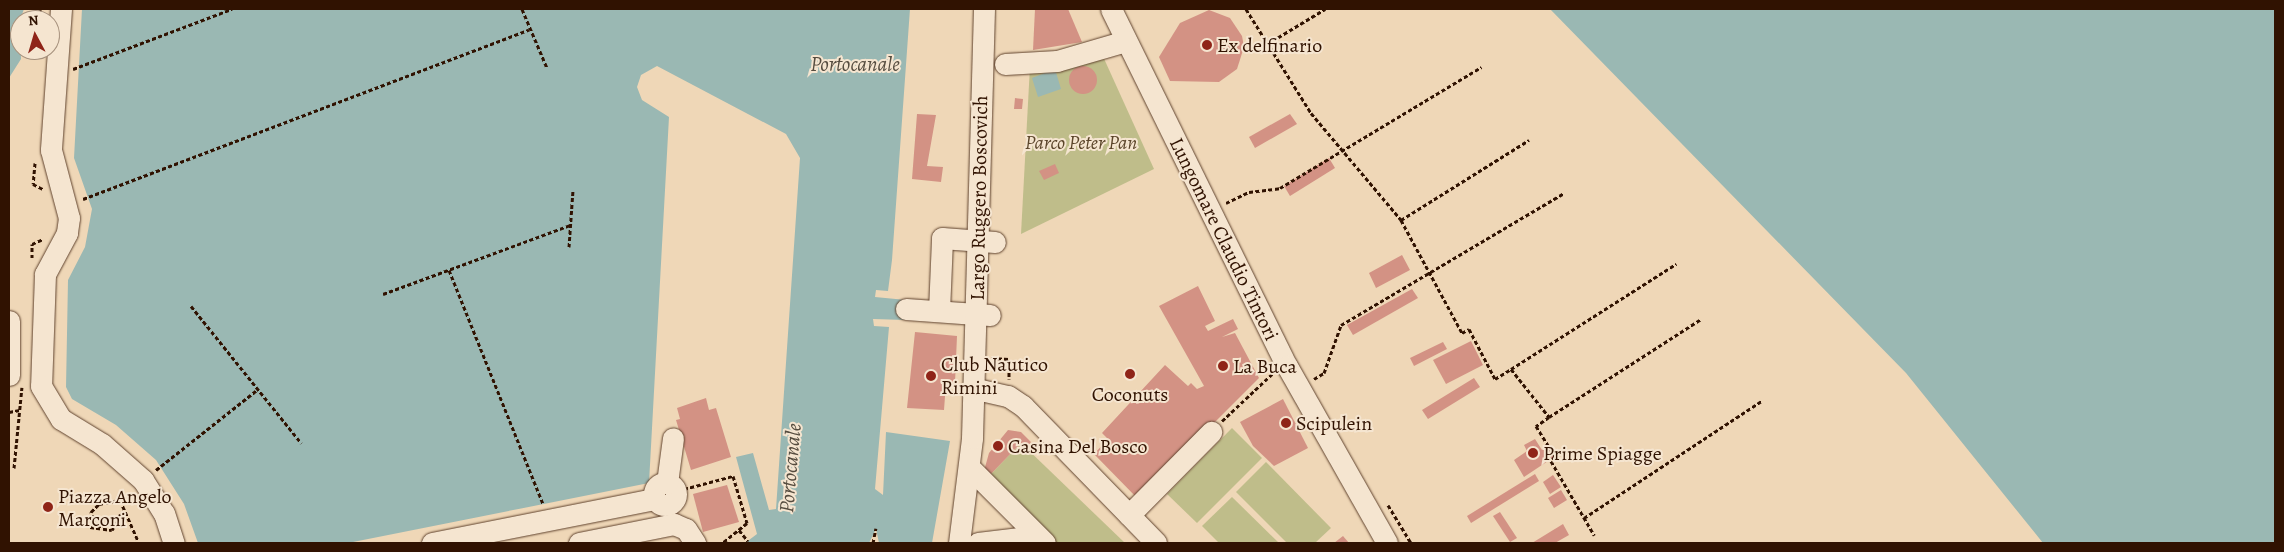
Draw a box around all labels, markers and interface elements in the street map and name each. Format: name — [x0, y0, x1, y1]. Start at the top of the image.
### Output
north arrow — [10, 10, 60, 60]
text: N — [27, 11, 40, 31]
place label: Ex delfinario — [1217, 33, 1322, 57]
marker: Ex delfinario — [1201, 39, 1213, 51]
water label: Portocanale — [810, 51, 900, 77]
street label: Largo Ruggero Boscovich — [965, 95, 993, 301]
park label: Parco Peter Pan — [1025, 130, 1137, 154]
street label: Lungomare Claudio Tintori — [1164, 134, 1284, 344]
place label: Club Nautico Rimini — [941, 352, 1048, 399]
place label: La Buca — [1233, 354, 1297, 378]
marker: La Buca — [1217, 360, 1229, 372]
marker: Coconuts — [1124, 368, 1136, 380]
marker: Club Nautico Rimini — [925, 370, 937, 382]
place label: Coconuts — [1092, 382, 1168, 406]
place label: Scipulein — [1296, 411, 1372, 435]
marker: Scipulein — [1280, 417, 1292, 429]
water label: Portocanale — [774, 422, 806, 514]
place label: Casina Del Bosco — [1008, 434, 1147, 458]
marker: Casina Del Bosco — [992, 440, 1004, 452]
place label: Prime Spiagge — [1543, 441, 1662, 465]
marker: Prime Spiagge — [1527, 447, 1539, 459]
place label: Piazza Angelo Marconi — [58, 484, 172, 531]
marker: Piazza Angelo Marconi — [42, 501, 54, 513]

